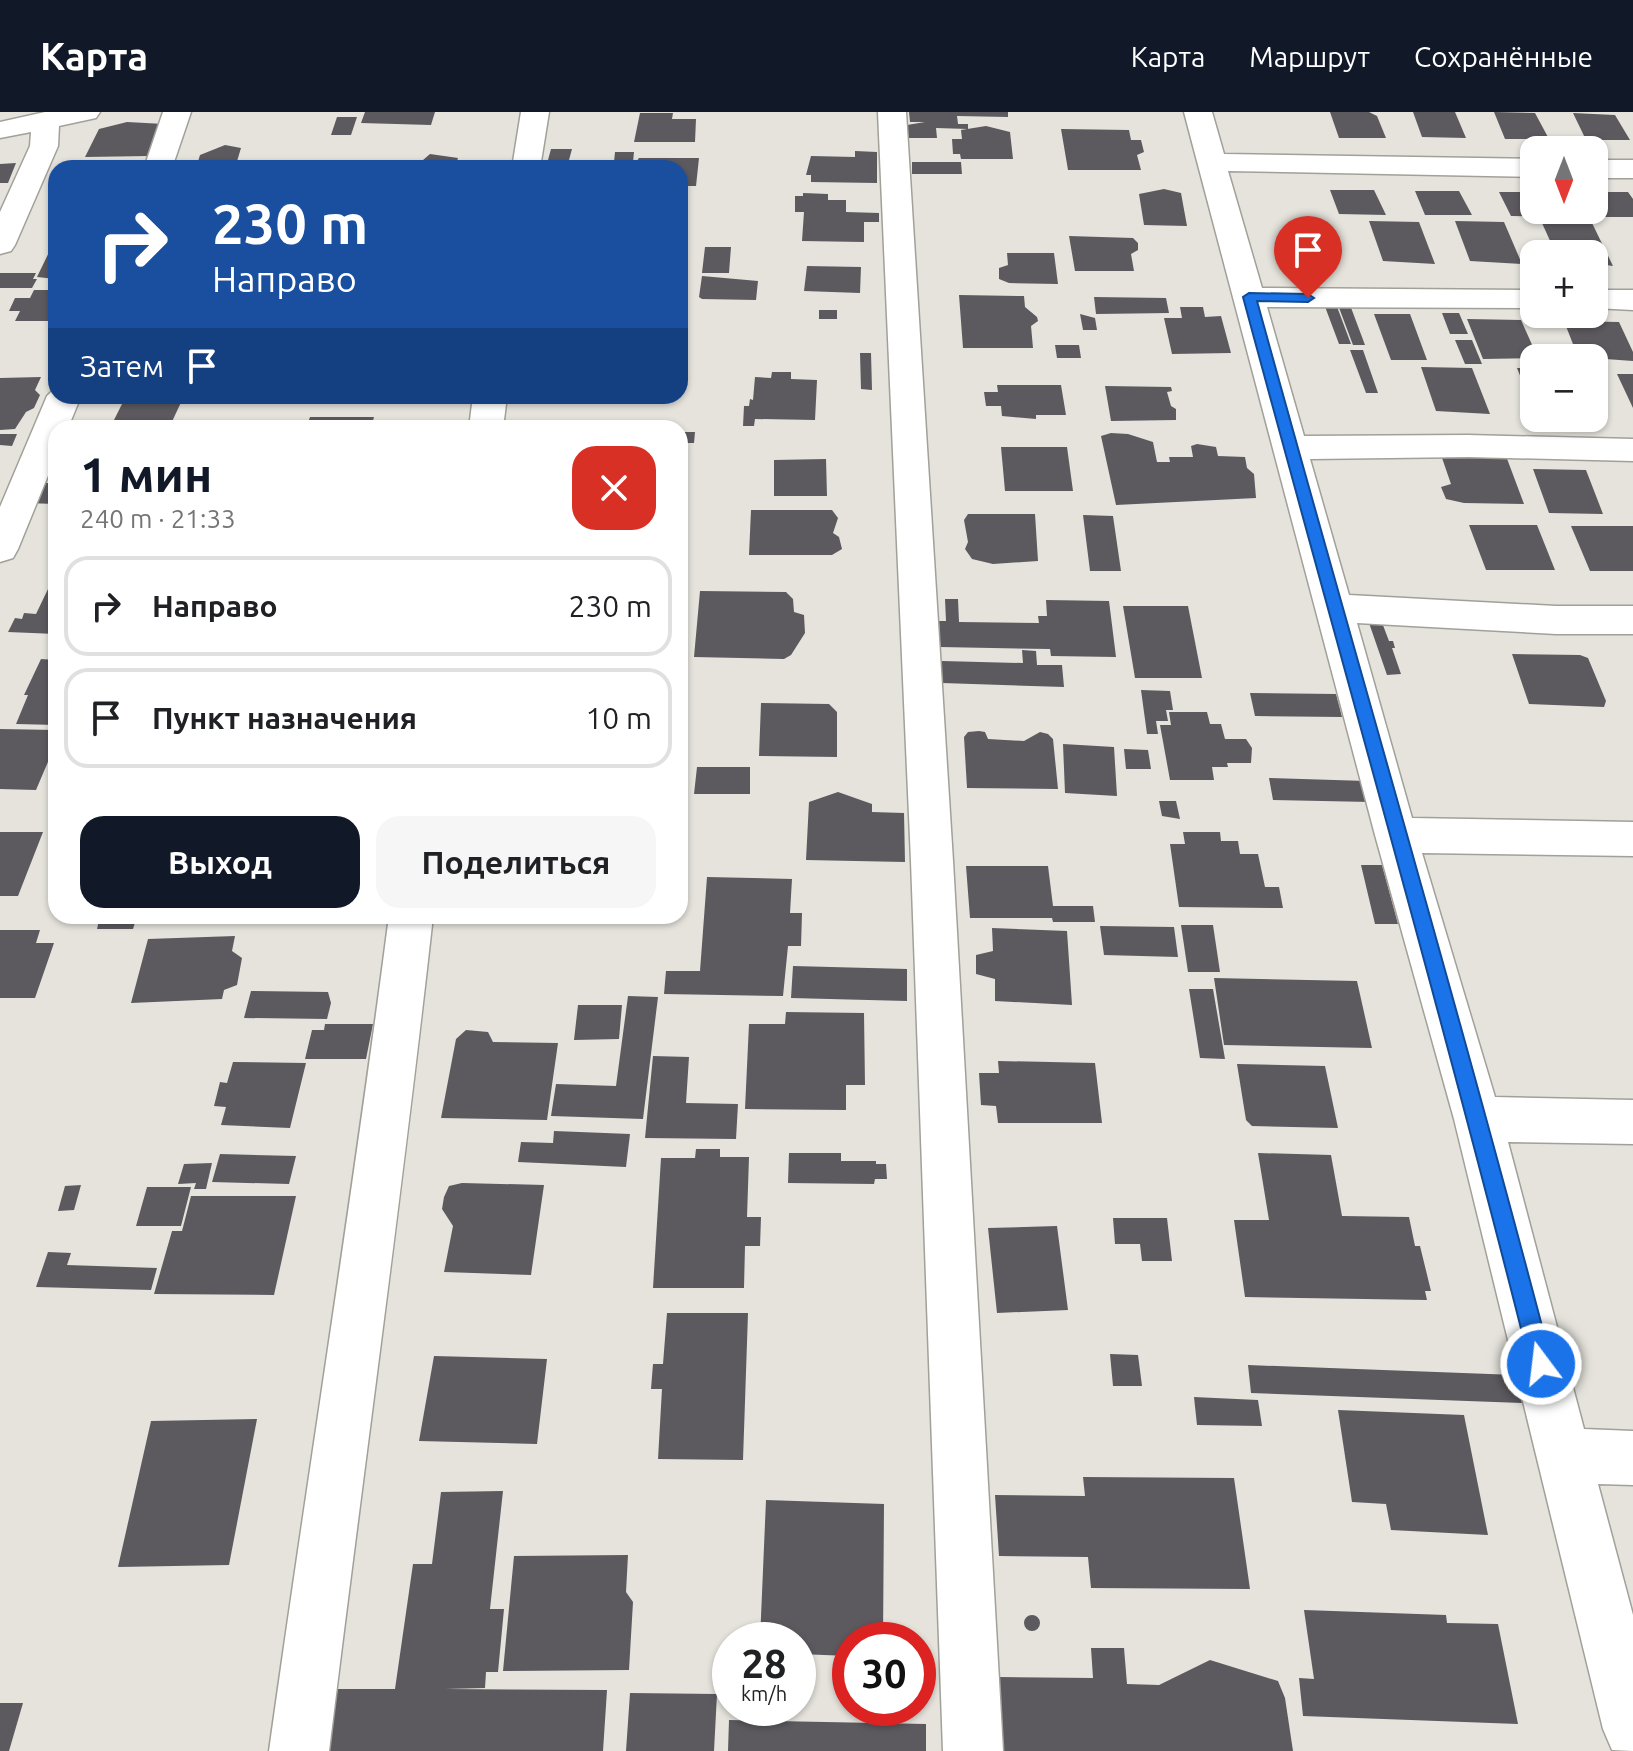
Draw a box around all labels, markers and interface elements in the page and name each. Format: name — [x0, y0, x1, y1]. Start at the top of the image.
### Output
text: Карта — [40, 35, 148, 77]
text: Карта — [1131, 41, 1205, 72]
text: Маршрут — [1249, 41, 1370, 72]
text: Сохранённые — [1414, 41, 1593, 72]
north arrow — [1520, 136, 1608, 224]
map controls — [1520, 136, 1608, 432]
icon: right — [80, 192, 184, 296]
text: 230 m — [212, 192, 368, 255]
pin — [1274, 216, 1342, 298]
icon: arrive — [1286, 228, 1330, 272]
button: + — [1520, 240, 1608, 328]
text: Направо — [212, 258, 357, 299]
icon: arrive — [180, 344, 224, 388]
button: − — [1520, 344, 1608, 432]
text: Затем — [80, 349, 164, 383]
button: close — [572, 446, 656, 530]
text: 1 мин — [80, 447, 212, 501]
text: 240 m · 21:33 — [80, 504, 236, 533]
icon: right — [84, 584, 128, 628]
text: Направо — [152, 589, 278, 623]
text: 230 m — [568, 589, 652, 623]
icon: arrive — [84, 696, 128, 740]
text: Пункт назначения — [152, 701, 417, 735]
text: 10 m — [585, 701, 652, 735]
button: Выход — [80, 816, 360, 908]
button: Поделиться — [376, 816, 656, 908]
position arrow — [1499, 1322, 1583, 1406]
speed limit sign: 30 — [832, 1622, 936, 1726]
text: 28 — [741, 1641, 787, 1686]
text: km/h — [741, 1682, 787, 1705]

